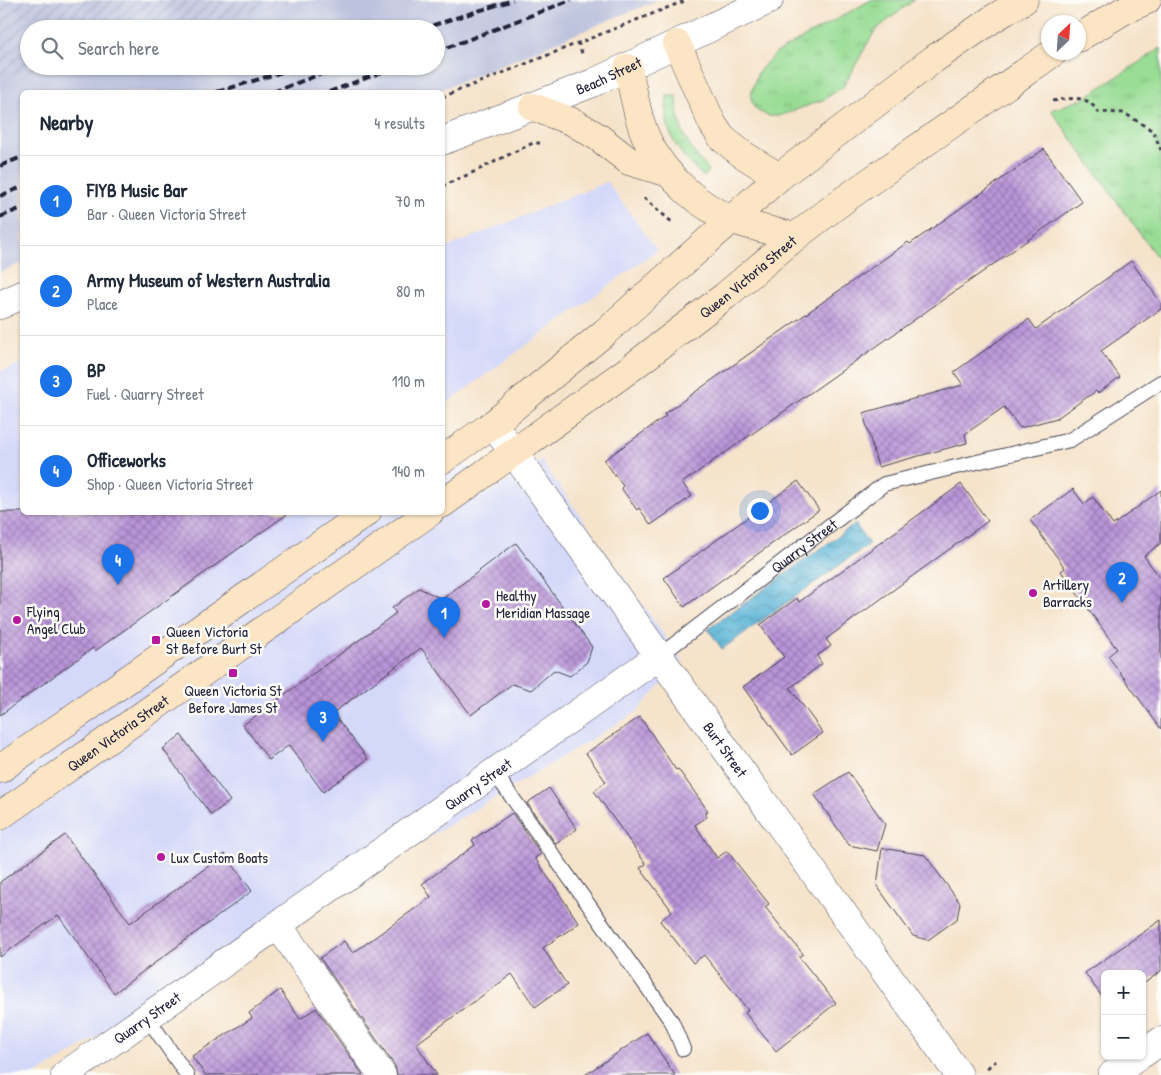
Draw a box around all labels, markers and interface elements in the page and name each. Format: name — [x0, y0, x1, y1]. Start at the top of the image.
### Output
north arrow — [1041, 15, 1086, 60]
search box — [20, 20, 445, 75]
icon: search — [38, 34, 66, 62]
text: Search here — [78, 35, 159, 61]
street label: Beach Street — [573, 51, 646, 99]
text: Nearby — [40, 108, 93, 137]
text: 4 results — [374, 112, 425, 134]
text: FIYB Music Bar — [87, 177, 188, 203]
text: 1 — [53, 190, 59, 212]
text: 70 m — [395, 190, 425, 212]
text: Bar · Queen Victoria Street — [87, 203, 246, 225]
street label: Queen Victoria Street — [694, 229, 801, 323]
text: Army Museum of Western Australia — [87, 267, 330, 293]
text: 2 — [52, 280, 60, 302]
text: 80 m — [396, 280, 425, 302]
text: Place — [87, 293, 118, 315]
text: BP — [87, 357, 106, 383]
text: 3 — [52, 370, 60, 392]
text: 110 m — [392, 370, 425, 392]
text: Fuel · Quarry Street — [87, 383, 204, 405]
text: Officeworks — [87, 447, 166, 473]
text: 4 — [53, 460, 59, 482]
text: 140 m — [391, 460, 425, 482]
text: Shop · Queen Victoria Street — [87, 473, 253, 495]
your location — [747, 498, 773, 524]
street label: Quarry Street — [766, 513, 842, 578]
pin: 4 — [102, 544, 134, 585]
pin: 2 — [1106, 562, 1138, 603]
place label: Artillery Barracks — [1043, 574, 1092, 612]
place label: Healthy Meridian Massage — [496, 585, 590, 623]
marker: Artillery Barracks — [1027, 587, 1039, 599]
pin: 1 — [428, 597, 460, 638]
marker: Healthy Meridian Massage — [480, 598, 492, 610]
place label: Flying Angel Club — [26, 601, 86, 639]
marker: Flying Angel Club — [11, 614, 23, 626]
place label: Queen Victoria St Before Burt St — [166, 621, 263, 659]
marker: Queen Victoria St Before Burt St — [150, 634, 162, 646]
marker: Queen Victoria St Before James St — [227, 667, 239, 679]
place label: Queen Victoria St Before James St — [184, 680, 282, 718]
street label: Queen Victoria Street — [62, 689, 173, 776]
pin: 3 — [307, 701, 339, 742]
street label: Burt Street — [699, 718, 753, 782]
street label: Quarry Street — [440, 752, 516, 815]
place label: Lux Custom Boats — [171, 847, 268, 868]
marker: Lux Custom Boats — [155, 851, 167, 863]
map controls — [1101, 970, 1146, 1060]
button: + — [1101, 970, 1146, 1015]
street label: Quarry Street — [109, 986, 185, 1048]
button: − — [1101, 1015, 1146, 1060]

